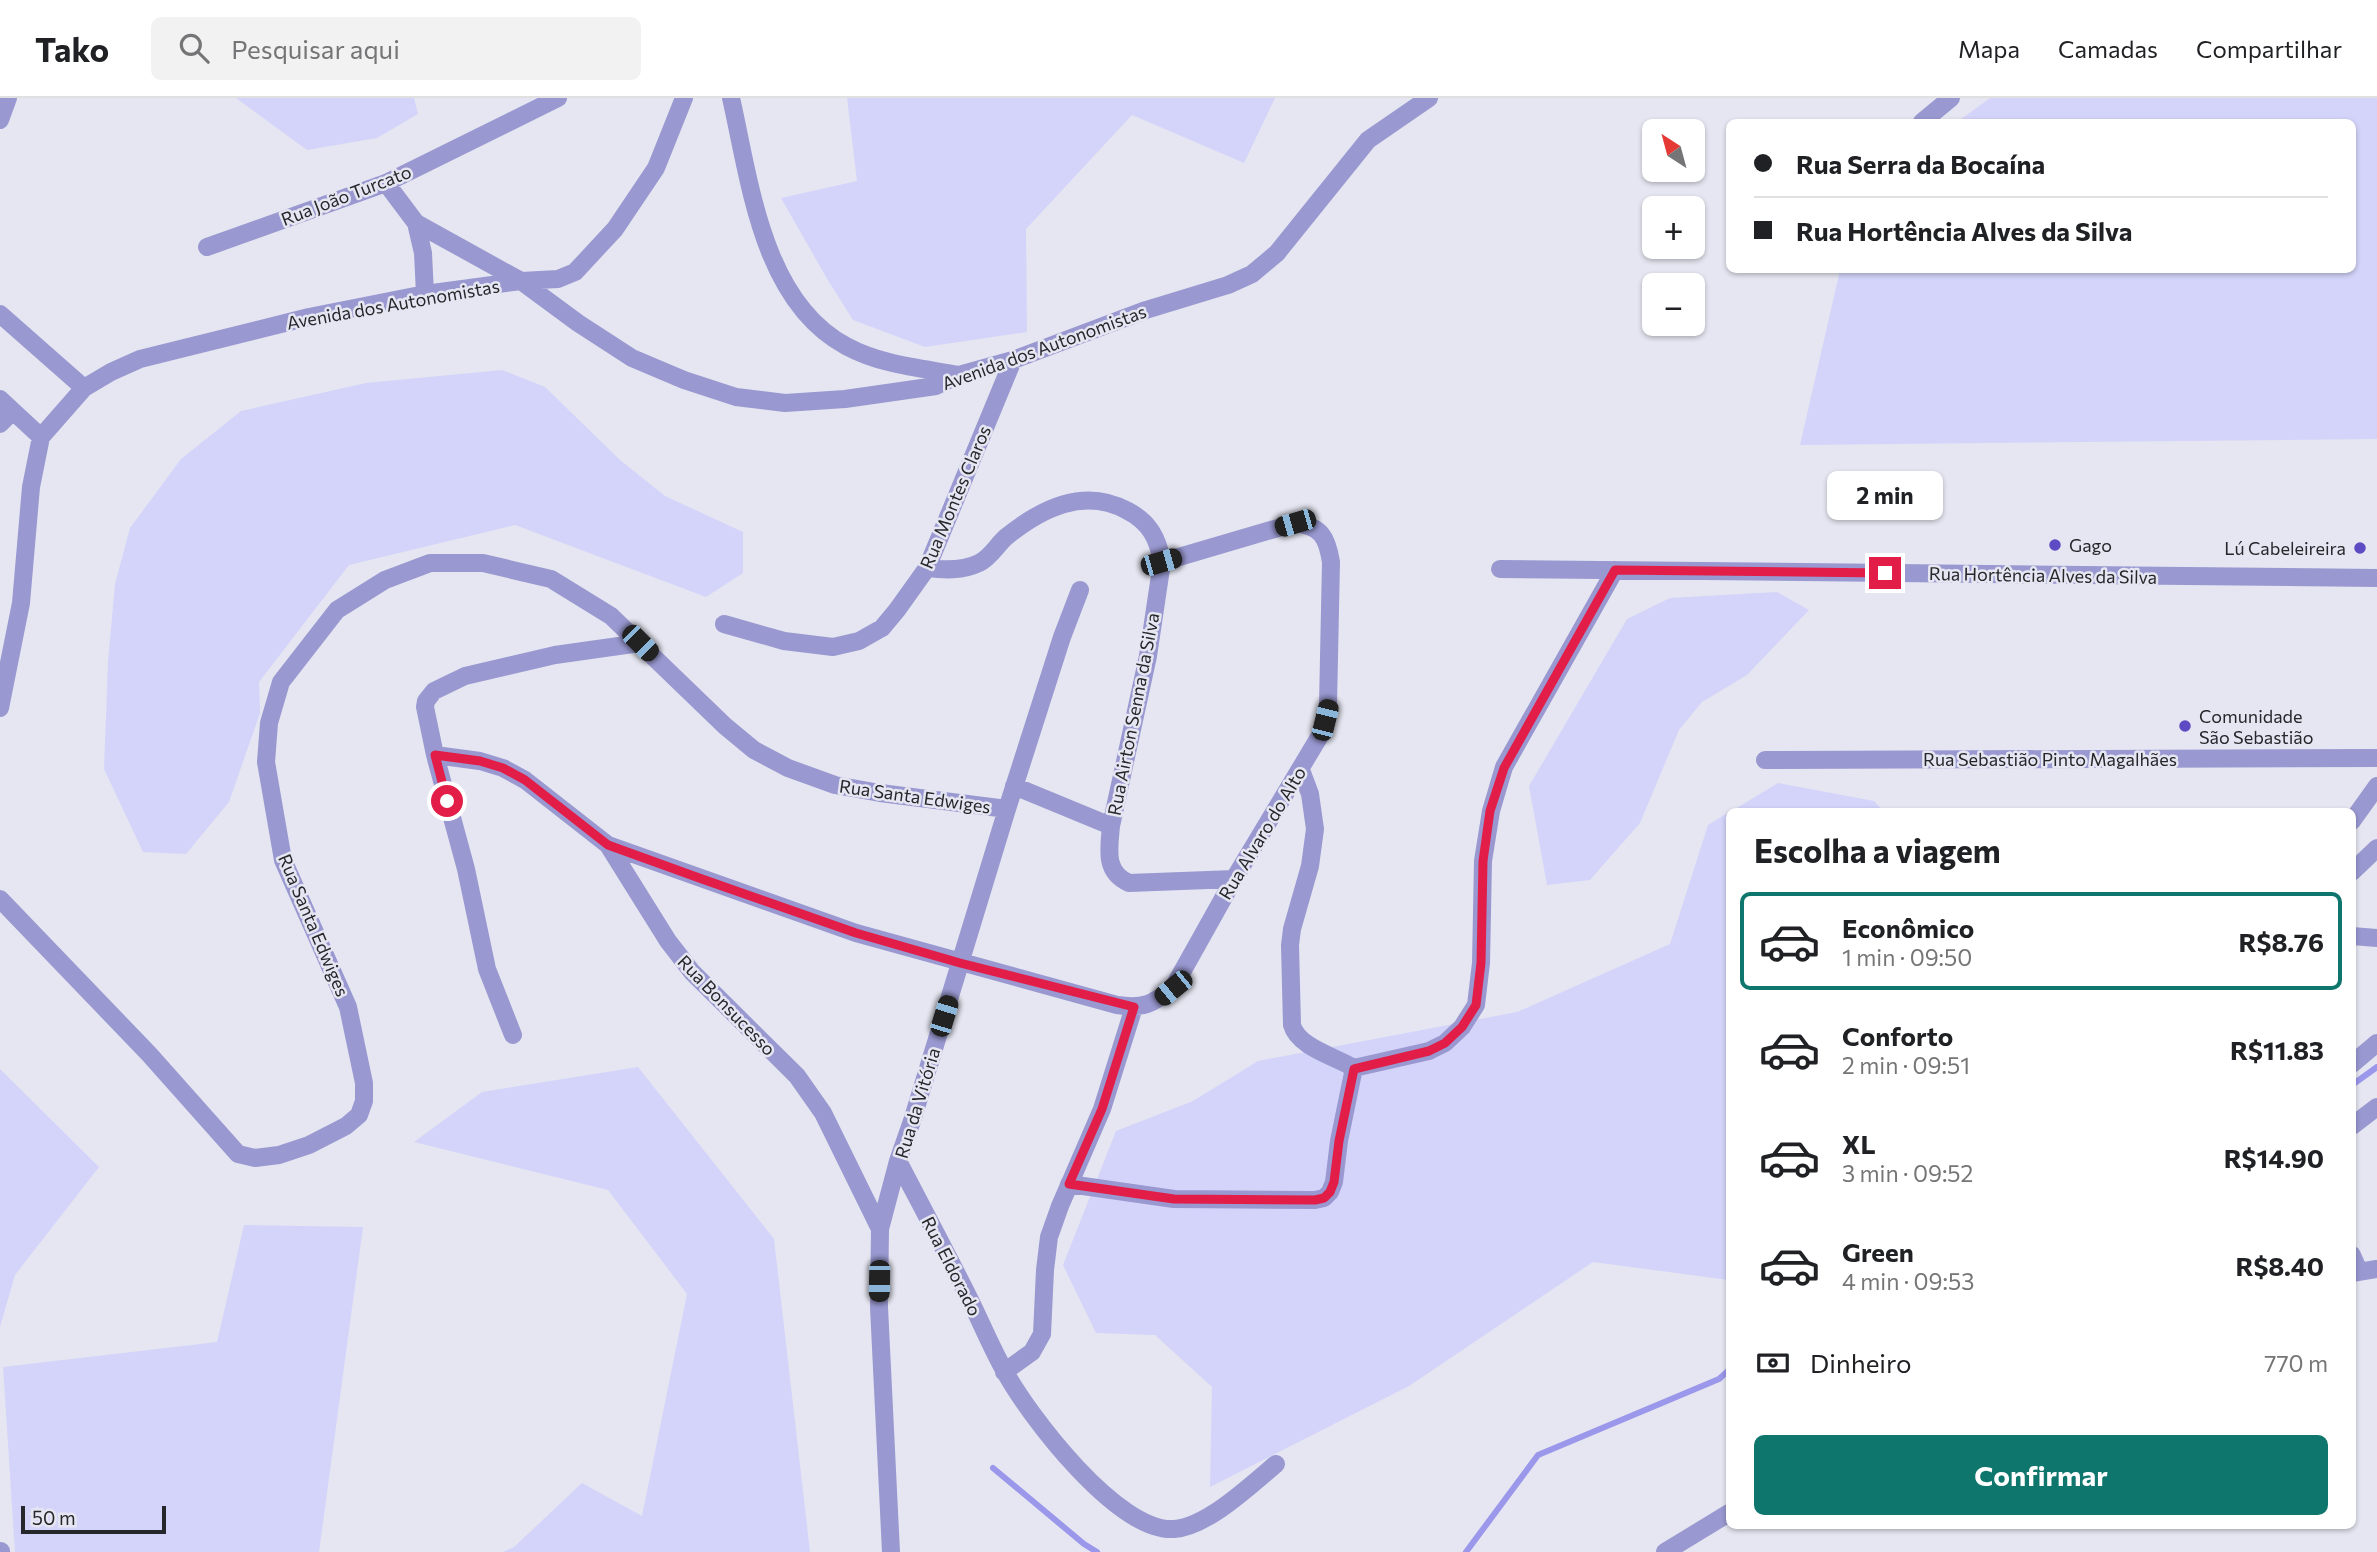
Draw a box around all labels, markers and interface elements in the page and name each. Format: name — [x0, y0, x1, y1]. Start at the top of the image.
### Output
search box — [151, 17, 641, 80]
text: Tako — [35, 28, 109, 69]
icon: search — [175, 29, 213, 67]
text: Pesquisar aqui — [231, 33, 400, 64]
text: Mapa — [1958, 34, 2020, 63]
text: Camadas — [2058, 34, 2158, 63]
text: Compartilhar — [2196, 34, 2342, 63]
north arrow — [1642, 119, 1704, 182]
map controls — [1642, 119, 1705, 336]
text: Rua Serra da Bocaína — [1796, 148, 2045, 179]
street label: Rua João Turcato — [278, 160, 414, 230]
button: + — [1642, 196, 1705, 259]
text: Rua Hortência Alves da Silva — [1796, 215, 2133, 246]
button: − — [1642, 273, 1705, 336]
street label: Avenida dos Autonomistas — [285, 274, 501, 334]
street label: Avenida dos Autonomistas — [939, 300, 1149, 394]
street label: Rua Montes Claros — [915, 422, 995, 572]
callout: 2 min — [1827, 472, 1943, 520]
text: 2 min — [1856, 481, 1914, 509]
car — [1272, 507, 1319, 539]
place label: Gago — [2069, 534, 2112, 556]
marker: Gago — [2047, 537, 2063, 553]
place label: Lú Cabeleireira — [2224, 537, 2346, 559]
marker: Lú Cabeleireira — [2352, 540, 2368, 556]
car — [1138, 546, 1185, 578]
route end — [1869, 557, 1901, 589]
street label: Rua Hortência Alves da Silva — [1929, 562, 2157, 588]
street label: Rua Airton Senna da Silva — [1103, 611, 1163, 817]
car — [618, 621, 663, 665]
car — [1310, 697, 1341, 743]
place label: Comunidade São Sebastião — [2199, 705, 2313, 748]
marker: Comunidade São Sebastião — [2177, 718, 2193, 734]
street label: Rua Sebastião Pinto Magalhães — [1923, 748, 2177, 770]
street label: Rua Alvaro do Alto — [1214, 763, 1310, 903]
street label: Rua Santa Edwiges — [838, 774, 992, 818]
route start — [431, 785, 463, 817]
text: Escolha a viagem — [1754, 830, 2001, 870]
street label: Rua Santa Edwiges — [274, 850, 354, 1000]
icon: car — [1758, 910, 1821, 973]
text: Econômico — [1842, 912, 1974, 943]
text: R$8.76 — [2239, 926, 2324, 957]
text: 1 min · 09:50 — [1842, 943, 1972, 971]
street label: Rua Bonsucesso — [673, 950, 781, 1060]
car — [1151, 967, 1196, 1009]
car — [928, 993, 961, 1039]
icon: car — [1758, 1018, 1821, 1081]
text: Conforto — [1842, 1020, 1953, 1051]
text: R$11.83 — [2230, 1034, 2324, 1065]
street label: Rua da Vitória — [890, 1045, 944, 1161]
text: 2 min · 09:51 — [1842, 1051, 1970, 1079]
icon: car — [1758, 1126, 1821, 1189]
text: XL — [1842, 1128, 1876, 1159]
text: R$14.90 — [2224, 1142, 2324, 1173]
text: 3 min · 09:52 — [1842, 1159, 1973, 1187]
street label: Rua Eldorado — [917, 1213, 987, 1319]
icon: car — [1758, 1234, 1821, 1297]
text: Green — [1842, 1236, 1914, 1267]
text: R$8.40 — [2235, 1250, 2324, 1281]
car — [869, 1260, 890, 1302]
text: 4 min · 09:53 — [1842, 1267, 1974, 1295]
icon: cash — [1754, 1344, 1792, 1382]
text: Dinheiro — [1810, 1347, 1912, 1378]
text: 770 m — [2264, 1349, 2328, 1377]
button: Confirmar — [1754, 1435, 2328, 1515]
scale bar — [21, 1503, 166, 1535]
text: 50 m — [32, 1506, 76, 1529]

